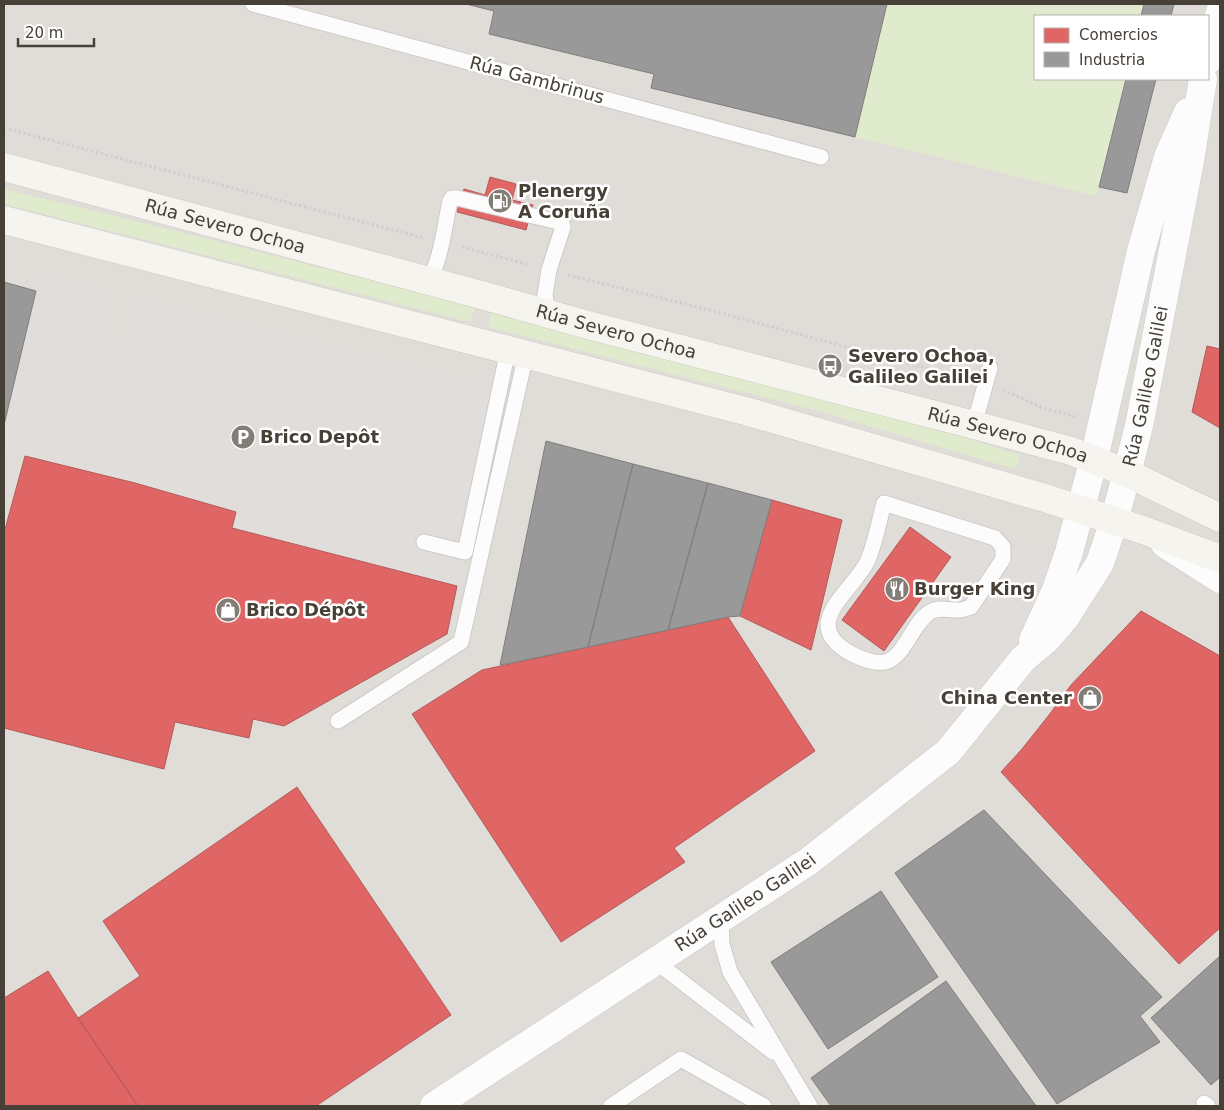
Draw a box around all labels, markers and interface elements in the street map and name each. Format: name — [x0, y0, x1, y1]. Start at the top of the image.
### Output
scale bar — [18, 15, 94, 47]
legend — [1034, 15, 1209, 80]
text: 20 m — [25, 24, 63, 42]
text: Comercios — [1079, 26, 1158, 44]
street label: Rúa Gambrinus — [468, 51, 607, 108]
text: Industria — [1079, 51, 1145, 69]
place label: Plenergy A Coruña — [518, 180, 610, 222]
fuel station icon: Plenergy A Coruña — [487, 188, 513, 214]
street label: Rúa Severo Ochoa — [143, 194, 308, 257]
street label: Rúa Severo Ochoa — [534, 300, 699, 363]
street label: Rúa Galileo Galilei — [1118, 304, 1172, 469]
place label: Severo Ochoa, Galileo Galilei — [848, 345, 995, 387]
bus stop icon: Severo Ochoa, Galileo Galilei — [817, 353, 843, 379]
street label: Rúa Severo Ochoa — [926, 402, 1091, 467]
parking icon: Brico Depôt — [230, 424, 256, 450]
place label: Brico Depôt — [260, 426, 379, 447]
restaurant icon: Burger King — [884, 576, 910, 602]
place label: Burger King — [914, 578, 1035, 599]
shop icon: Brico Dépôt — [215, 597, 241, 623]
place label: Brico Dépôt — [246, 599, 365, 620]
shop icon: China Center — [1077, 685, 1103, 711]
place label: China Center — [941, 687, 1072, 708]
street label: Rúa Galileo Galilei — [671, 849, 820, 956]

